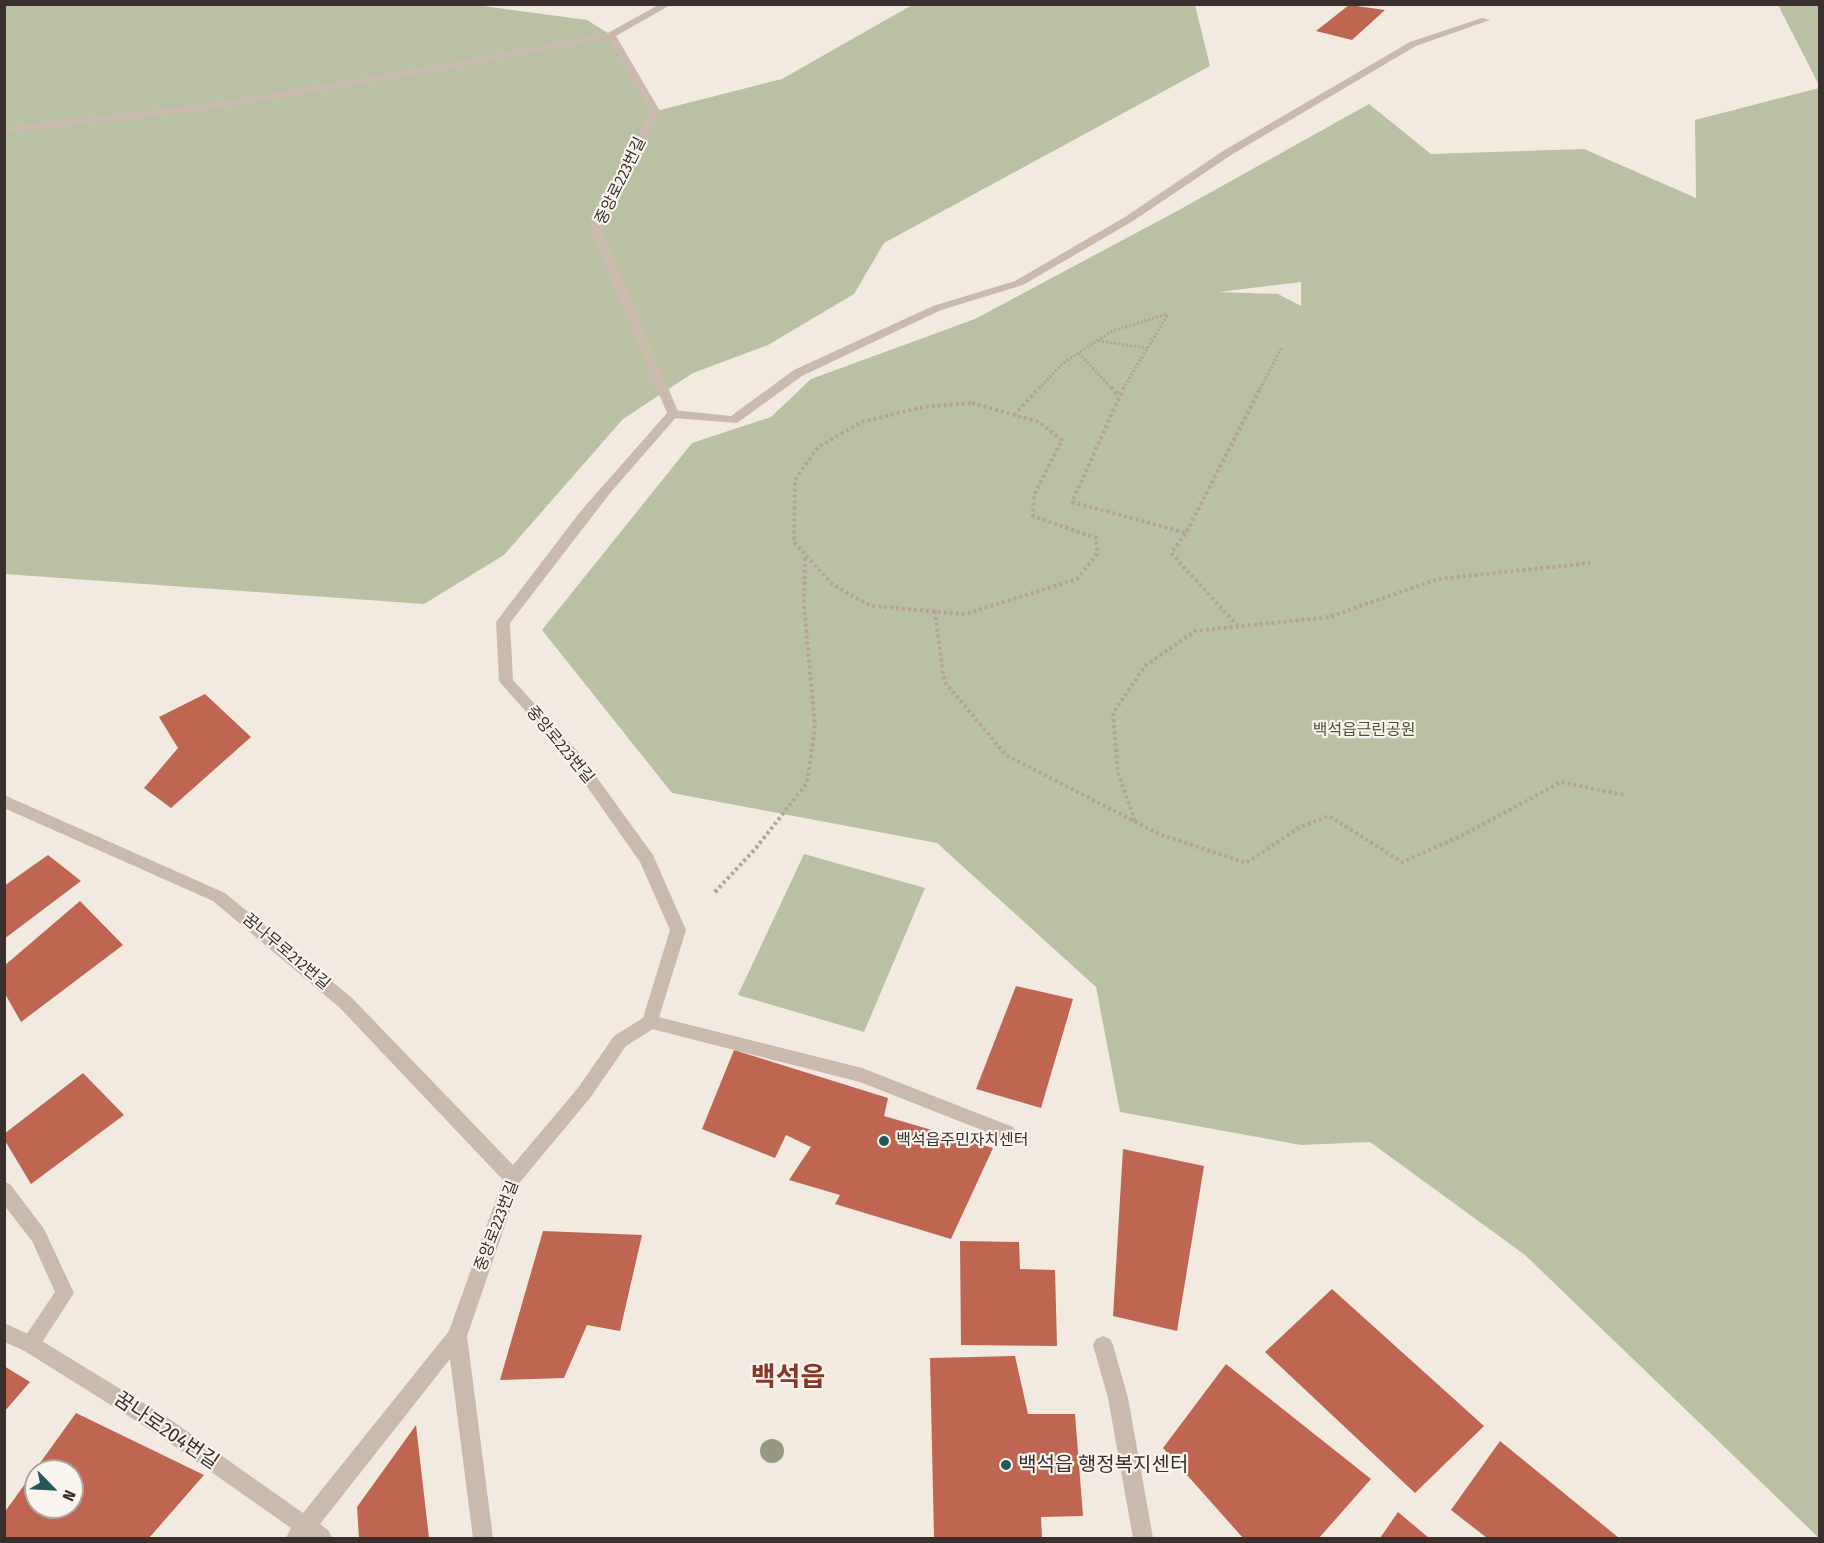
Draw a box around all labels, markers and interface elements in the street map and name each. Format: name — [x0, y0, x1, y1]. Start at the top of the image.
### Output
street label: 중앙로223번길 — [592, 134, 650, 228]
street label: 중앙로223번길 — [522, 702, 598, 788]
park label: 백석읍근린공원 — [1312, 721, 1416, 741]
street label: 꿈나무로212번길 — [238, 910, 334, 994]
place label: 백석읍주민자치센터 — [896, 1131, 1028, 1151]
marker: 백석읍주민자치센터 — [877, 1134, 891, 1148]
street label: 중앙로223번길 — [471, 1178, 523, 1274]
district label: 백석읍 — [751, 1362, 825, 1394]
street label: 꿈나로204번길 — [109, 1387, 223, 1475]
place label: 백석읍 행정복지센터 — [1018, 1453, 1188, 1477]
marker: 백석읍 행정복지센터 — [999, 1458, 1013, 1472]
north arrow — [24, 1459, 84, 1519]
text: N — [58, 1487, 80, 1504]

